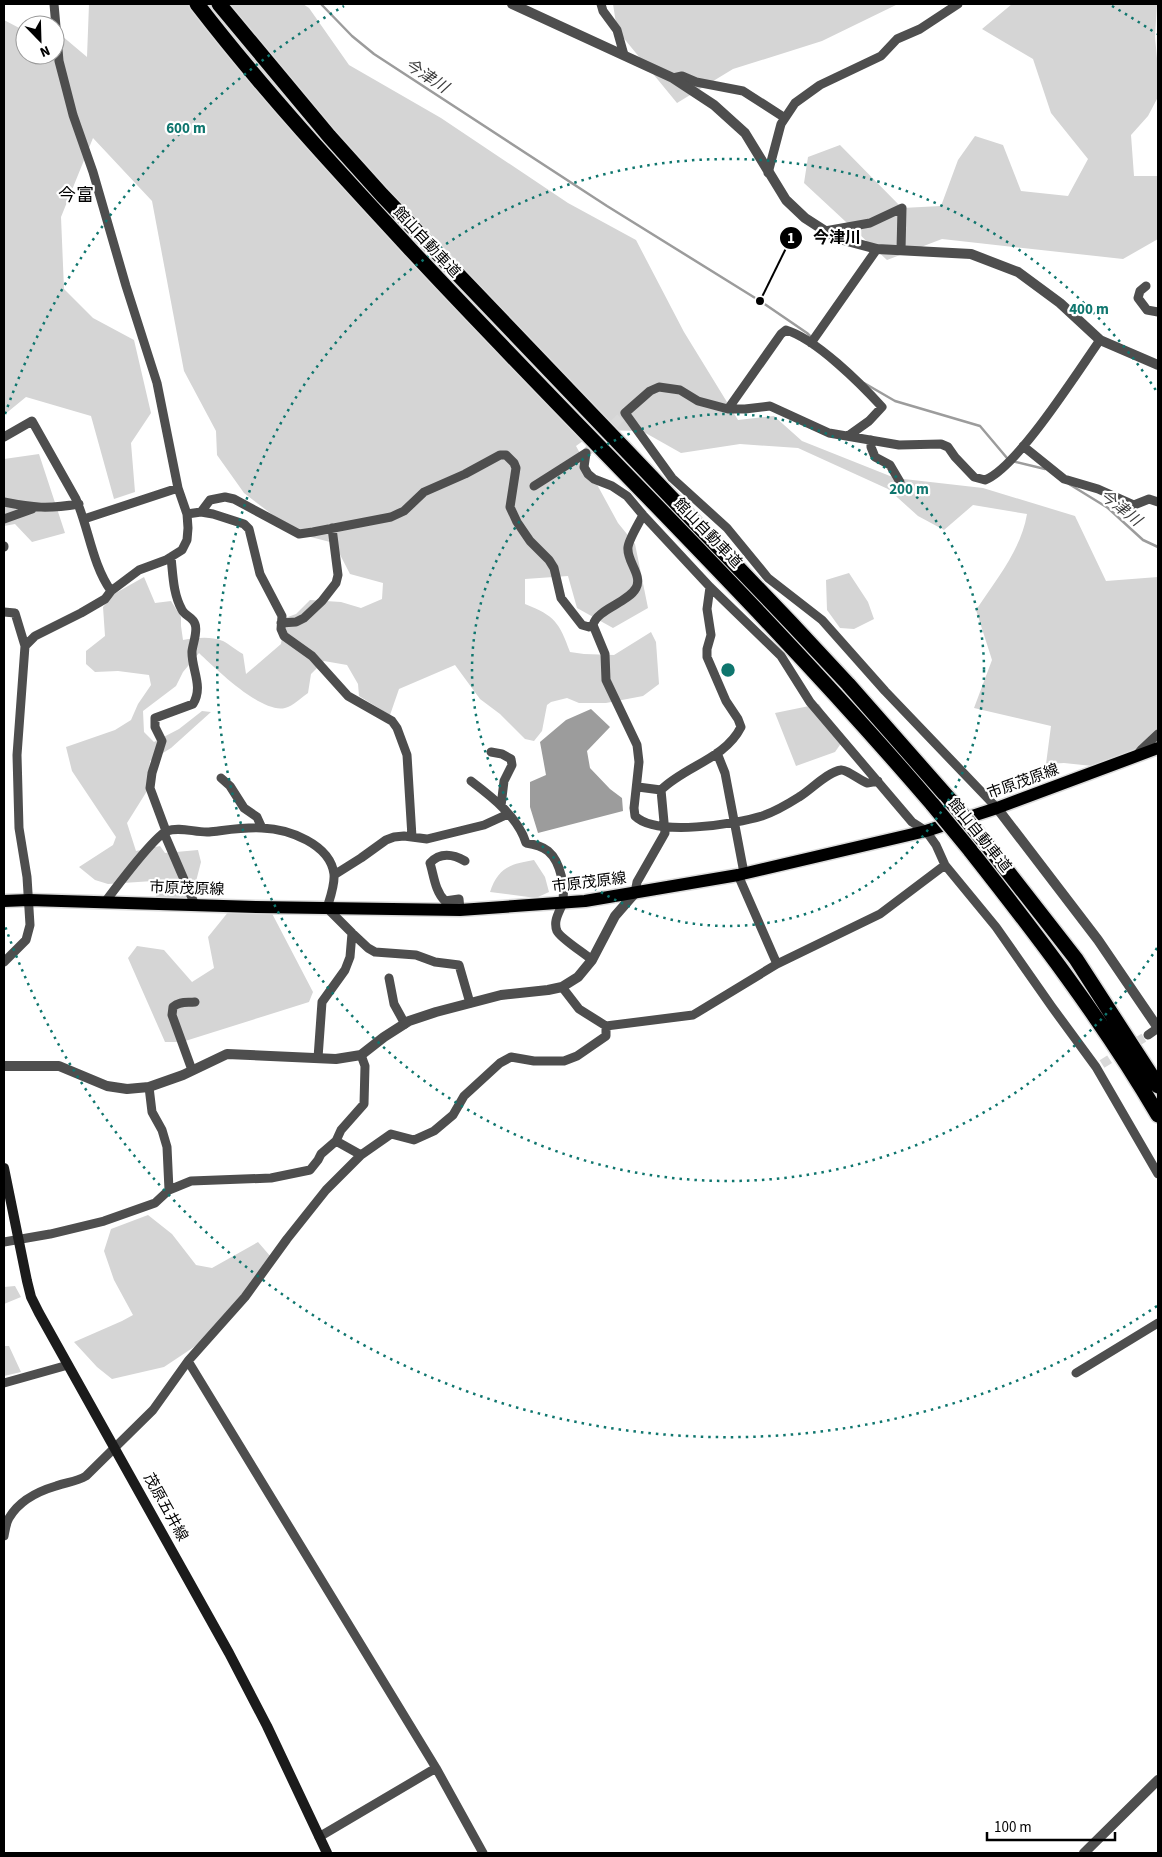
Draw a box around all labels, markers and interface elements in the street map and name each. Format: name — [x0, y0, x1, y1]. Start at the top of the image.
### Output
north arrow — [15, 15, 65, 65]
text: N — [36, 40, 53, 62]
water label: 今津川 — [400, 54, 454, 99]
text: 600 m — [166, 118, 206, 139]
district label: 今富 — [58, 183, 94, 208]
street label: 館山自動車道 — [388, 202, 465, 282]
callout: 今津川 — [778, 222, 871, 253]
text: 今津川 — [813, 227, 861, 249]
text: 1 — [787, 228, 795, 249]
text: 400 m — [1069, 299, 1109, 320]
text: 200 m — [889, 479, 929, 500]
water label: 今津川 — [1095, 484, 1148, 532]
street label: 館山自動車道 — [669, 494, 746, 573]
centre of rings — [719, 661, 737, 679]
street label: 市原茂原線 — [984, 759, 1062, 804]
street label: 館山自動車道 — [943, 794, 1016, 877]
street label: 市原茂原線 — [551, 868, 628, 897]
street label: 市原茂原線 — [149, 877, 225, 900]
street label: 茂原五井線 — [138, 1469, 193, 1545]
scale bar — [987, 1810, 1114, 1842]
text: 100 m — [994, 1817, 1032, 1838]

